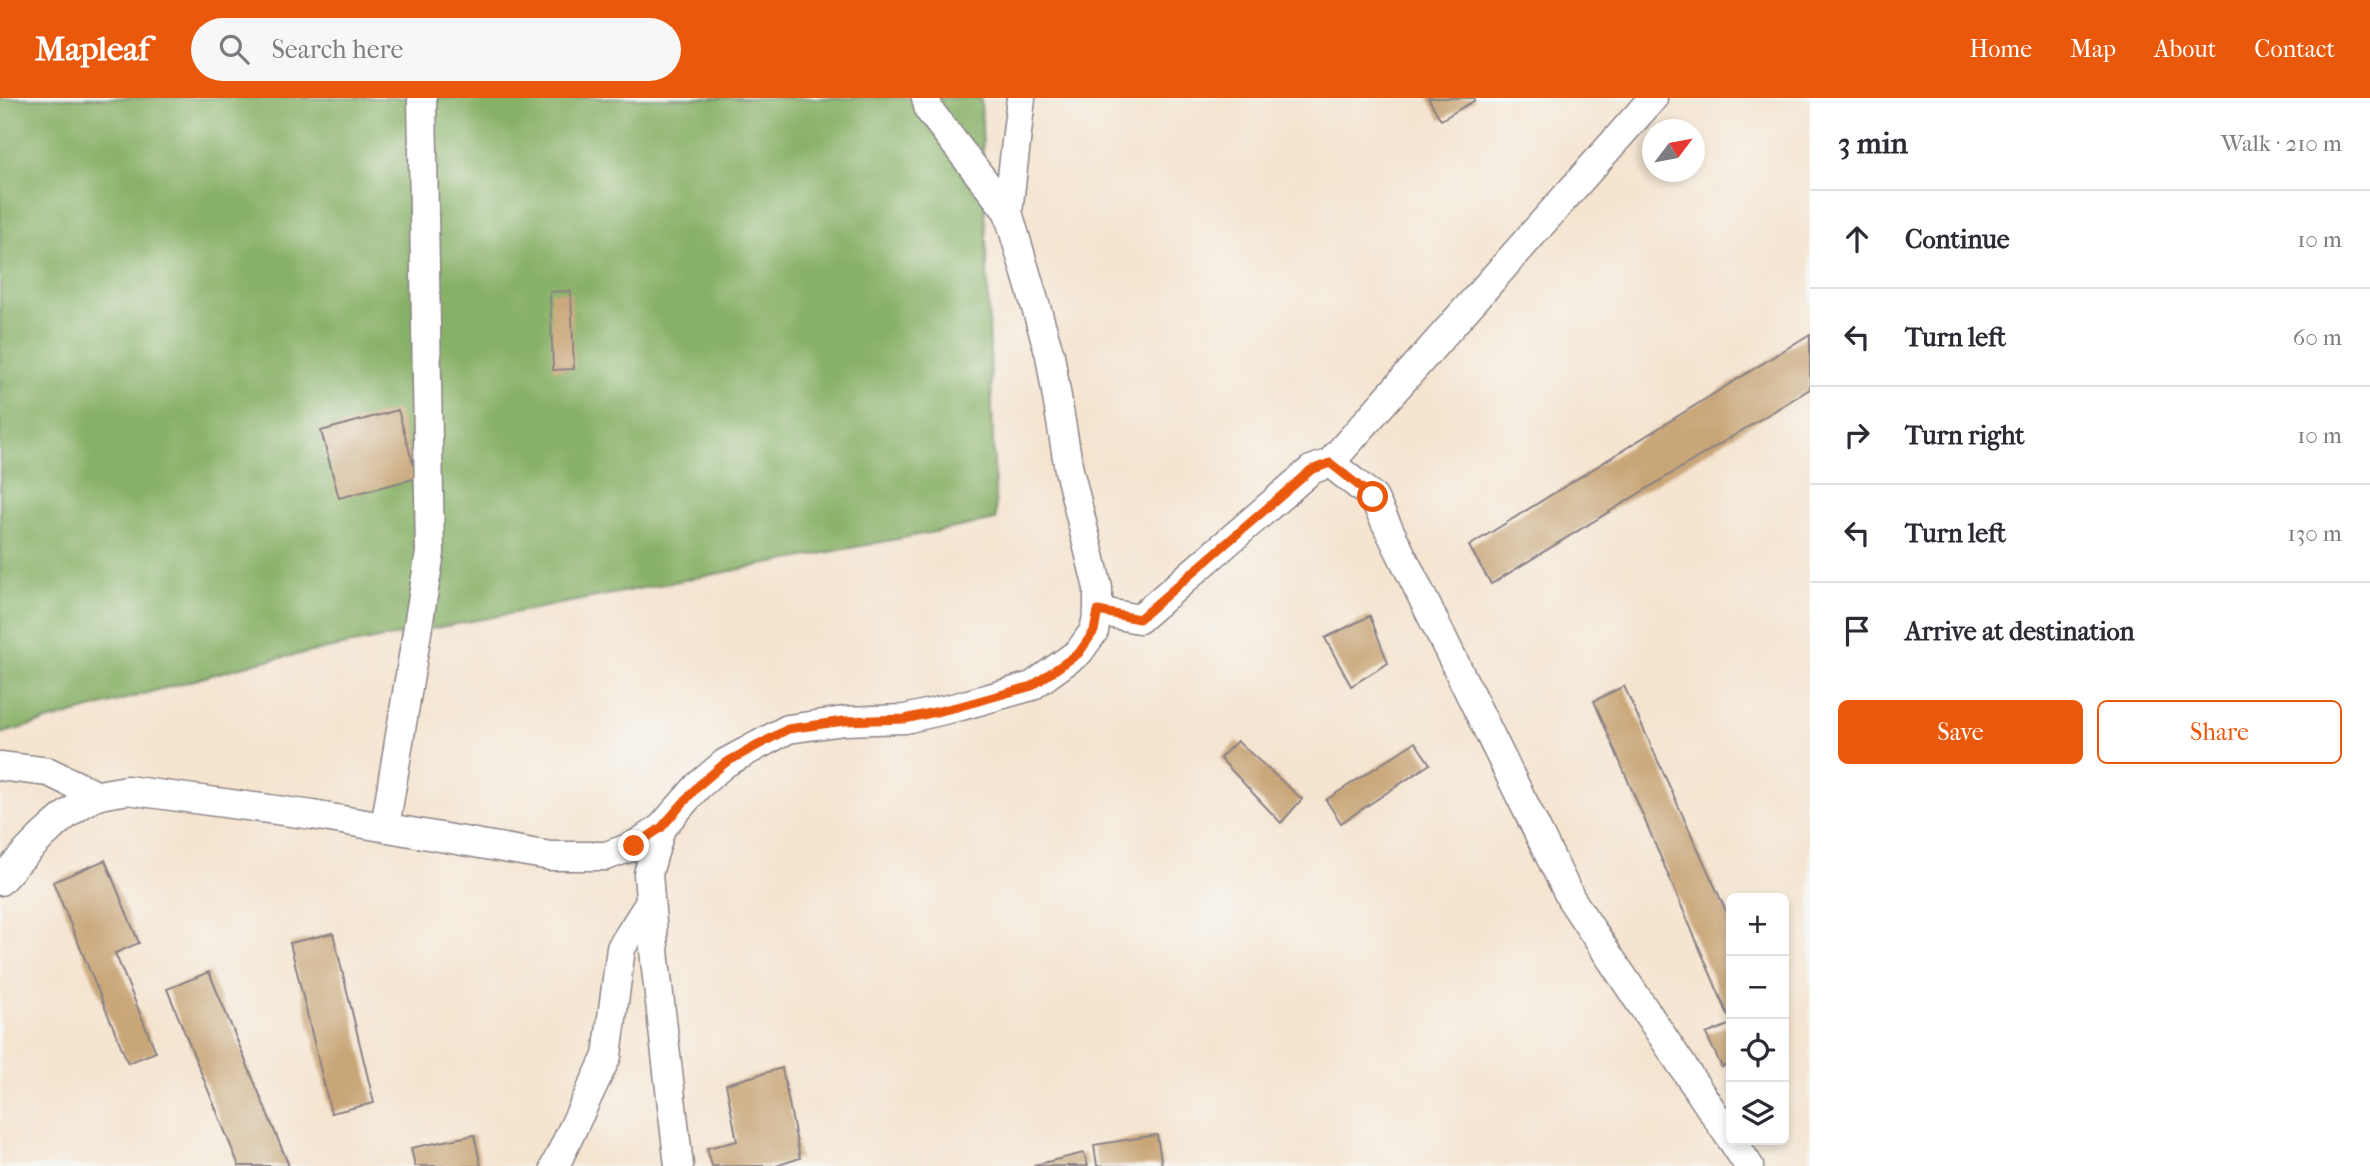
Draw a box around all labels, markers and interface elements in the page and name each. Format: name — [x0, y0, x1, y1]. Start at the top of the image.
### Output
search box — [191, 18, 681, 81]
text: Mapleaf — [35, 30, 149, 69]
icon: search — [215, 30, 253, 68]
text: Search here — [271, 34, 403, 65]
text: Home — [1970, 35, 2032, 63]
text: Map — [2070, 35, 2116, 63]
text: About — [2154, 35, 2216, 63]
text: Contact — [2254, 35, 2335, 63]
north arrow — [1642, 119, 1705, 182]
text: 3 min — [1838, 126, 1908, 161]
text: Walk · 210 m — [2221, 130, 2342, 157]
icon: ahead — [1838, 220, 1876, 258]
text: Continue — [1905, 224, 2010, 255]
text: 10 m — [2297, 226, 2342, 253]
icon: left — [1838, 318, 1876, 356]
text: Turn left — [1905, 322, 2006, 353]
text: 60 m — [2293, 324, 2342, 351]
icon: right — [1838, 416, 1876, 454]
text: Turn right — [1905, 420, 2025, 451]
text: 10 m — [2297, 422, 2342, 449]
route start — [1357, 481, 1388, 512]
icon: left — [1838, 514, 1876, 552]
text: Turn left — [1905, 518, 2006, 549]
text: 130 m — [2288, 520, 2342, 547]
icon: arrive — [1838, 612, 1876, 650]
text: Arrive at destination — [1905, 616, 2135, 647]
button: Save — [1838, 700, 2083, 764]
button: Share — [2097, 700, 2342, 764]
route end — [618, 830, 649, 861]
map controls — [1726, 893, 1789, 1145]
button: + — [1726, 893, 1789, 956]
button: − — [1726, 956, 1789, 1019]
button: locate — [1726, 1019, 1789, 1082]
button: layers — [1726, 1082, 1789, 1145]

